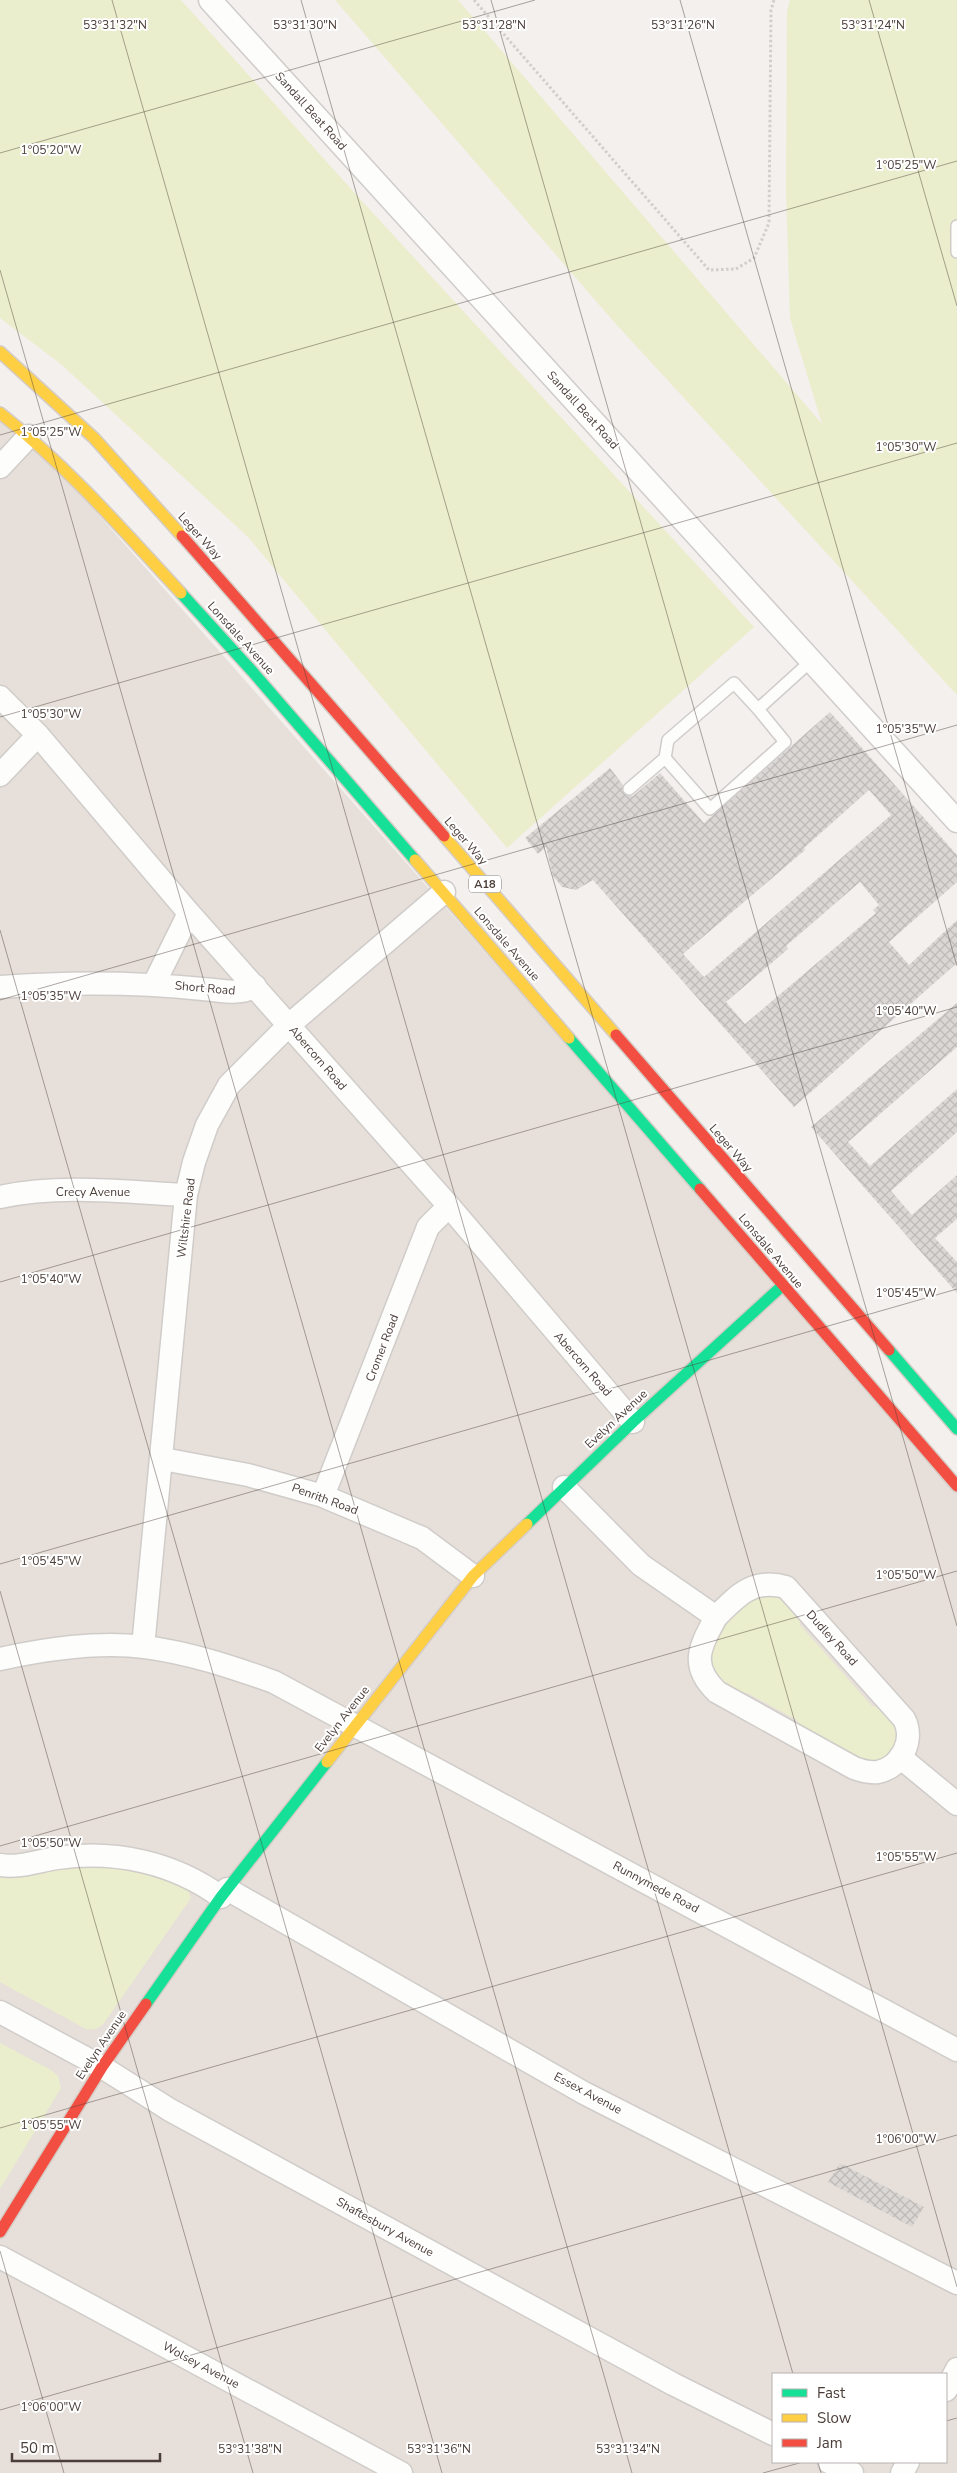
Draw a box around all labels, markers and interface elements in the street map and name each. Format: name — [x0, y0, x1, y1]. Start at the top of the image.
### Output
text: 53°31'32"N — [83, 17, 147, 33]
text: 53°31'30"N — [273, 17, 337, 33]
text: 53°31'28"N — [462, 17, 526, 33]
text: 53°31'26"N — [651, 17, 715, 33]
text: 53°31'24"N — [841, 17, 905, 33]
street label: Sandall Beat Road — [272, 68, 350, 154]
text: 1°05'20"W — [20, 142, 82, 158]
text: 1°05'25"W — [875, 157, 937, 173]
street label: Sandall Beat Road — [544, 367, 622, 453]
text: 1°05'25"W — [20, 424, 82, 440]
text: 1°05'30"W — [875, 439, 937, 455]
street label: Leger Way — [174, 509, 226, 564]
street label: Lonsdale Avenue — [204, 598, 278, 678]
text: 1°05'30"W — [20, 706, 82, 722]
text: 1°05'35"W — [875, 721, 937, 737]
street label: Leger Way — [441, 814, 492, 869]
road number: A18 — [469, 876, 501, 892]
street label: Lonsdale Avenue — [470, 904, 544, 984]
street label: Short Road — [174, 977, 236, 999]
text: 1°05'35"W — [20, 988, 82, 1004]
text: 1°05'40"W — [875, 1003, 937, 1019]
street label: Abercorn Road — [286, 1022, 350, 1094]
street label: Leger Way — [706, 1121, 757, 1176]
street label: Wiltshire Road — [173, 1177, 199, 1259]
street label: Crecy Avenue — [56, 1184, 130, 1200]
street label: Lonsdale Avenue — [735, 1210, 807, 1292]
text: 1°05'40"W — [20, 1271, 82, 1287]
text: 1°05'45"W — [875, 1285, 937, 1301]
street label: Cromer Road — [362, 1312, 402, 1384]
street label: Abercorn Road — [551, 1328, 615, 1400]
street label: Evelyn Avenue — [581, 1386, 651, 1452]
street label: Penrith Road — [290, 1480, 360, 1518]
text: 1°05'45"W — [20, 1553, 82, 1569]
text: 1°05'50"W — [875, 1567, 937, 1583]
street label: Dudley Road — [803, 1607, 861, 1669]
street label: Evelyn Avenue — [311, 1683, 373, 1755]
text: 1°05'50"W — [20, 1835, 82, 1851]
text: 1°05'55"W — [875, 1849, 937, 1865]
street label: Runnymede Road — [610, 1858, 702, 1916]
street label: Evelyn Avenue — [72, 2007, 130, 2083]
street label: Essex Avenue — [551, 2068, 625, 2118]
text: 1°05'55"W — [20, 2117, 82, 2133]
text: 1°06'00"W — [875, 2131, 937, 2147]
street label: Shaftesbury Avenue — [333, 2194, 437, 2260]
street label: Wolsey Avenue — [160, 2338, 242, 2392]
legend — [772, 2373, 947, 2463]
text: Fast — [817, 2383, 846, 2403]
text: 1°06'00"W — [20, 2399, 82, 2415]
text: Slow — [817, 2408, 852, 2428]
scale bar — [12, 2430, 160, 2462]
text: Jam — [816, 2433, 843, 2453]
text: 50 m — [20, 2438, 55, 2458]
text: 53°31'38"N — [218, 2441, 282, 2457]
text: 53°31'36"N — [407, 2441, 471, 2457]
text: 53°31'34"N — [596, 2441, 660, 2457]

